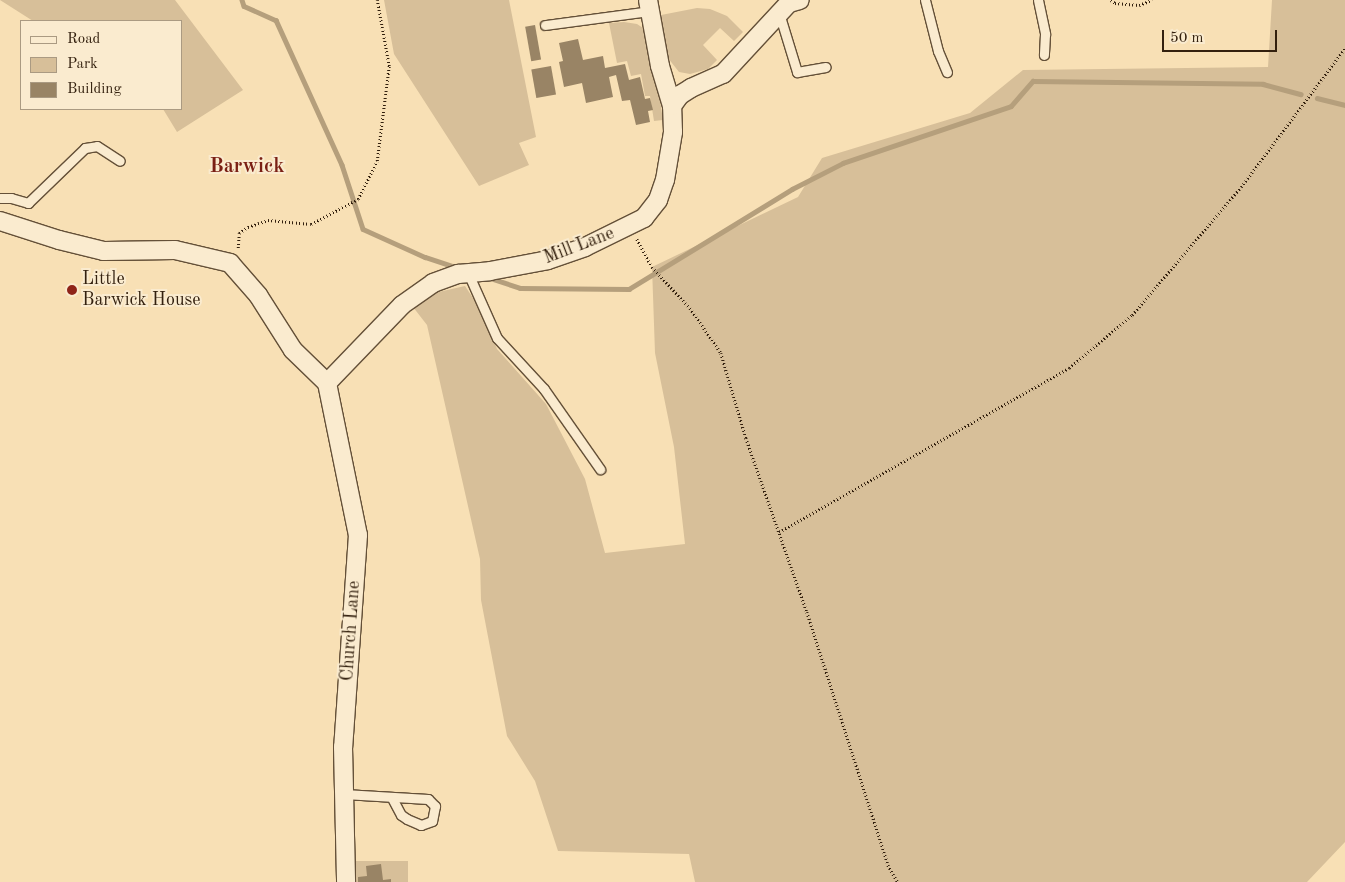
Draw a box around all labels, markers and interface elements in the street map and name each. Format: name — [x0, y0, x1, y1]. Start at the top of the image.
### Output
legend — [20, 20, 182, 110]
scale bar — [1165, 20, 1280, 52]
text: 50 m — [1170, 31, 1204, 46]
text: Road — [67, 32, 100, 47]
text: Park — [67, 57, 98, 72]
text: Building — [67, 82, 122, 97]
district label: Barwick — [209, 155, 285, 179]
street label: Mill Lane — [541, 223, 617, 269]
place label: Little Barwick House — [82, 269, 201, 312]
marker: Little Barwick House — [66, 284, 78, 296]
street label: Church Lane — [337, 580, 365, 682]

